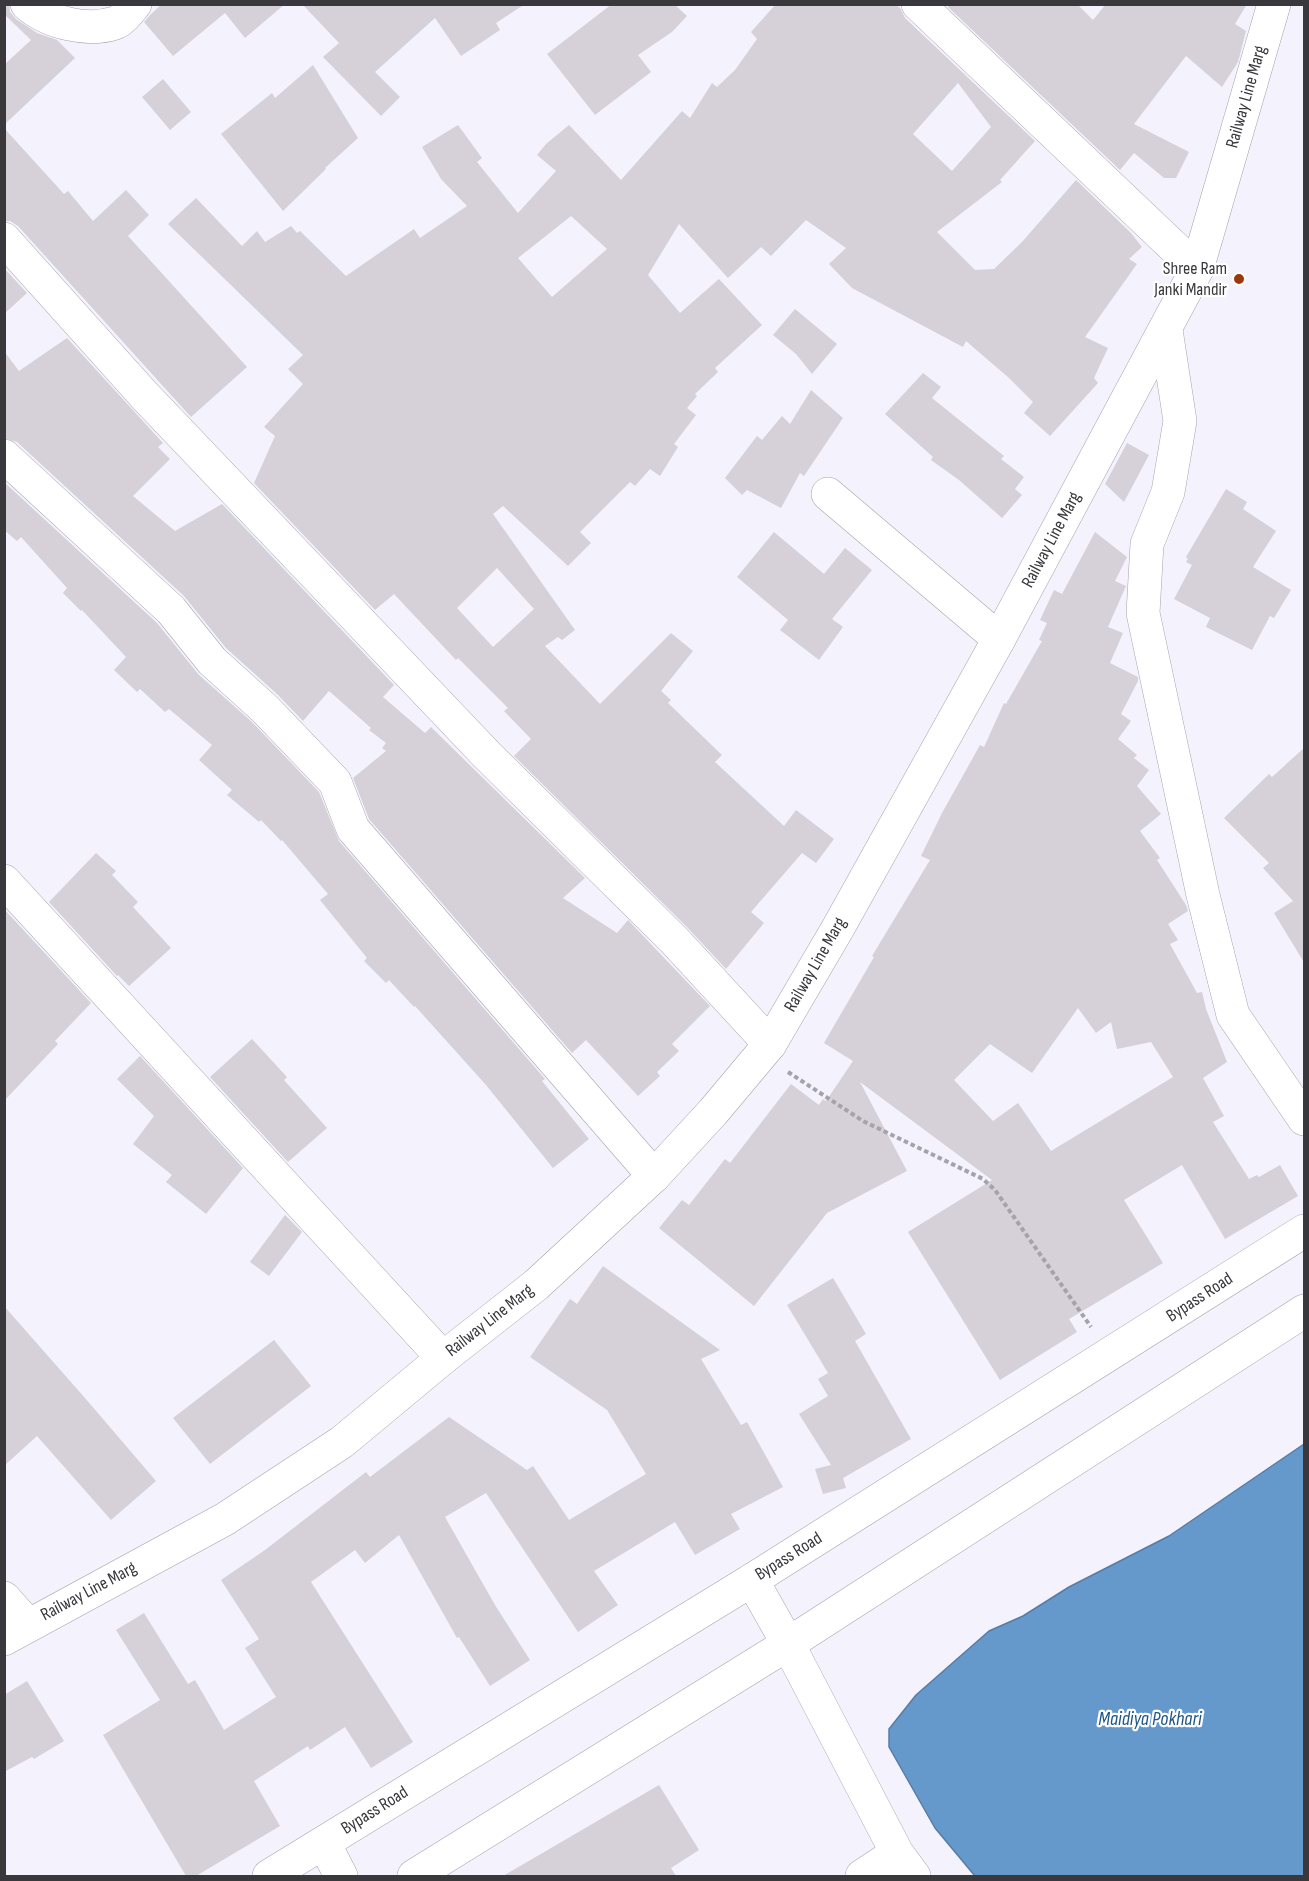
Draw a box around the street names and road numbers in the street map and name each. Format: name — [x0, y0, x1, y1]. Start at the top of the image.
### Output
street label: Railway Line Marg — [1222, 43, 1272, 151]
street label: Railway Line Marg — [1018, 488, 1086, 592]
street label: Railway Line Marg — [780, 914, 852, 1016]
street label: Bypass Road — [1163, 1269, 1237, 1327]
street label: Railway Line Marg — [442, 1280, 538, 1362]
street label: Bypass Road — [752, 1528, 826, 1586]
street label: Railway Line Marg — [37, 1558, 141, 1626]
street label: Bypass Road — [338, 1782, 412, 1840]

